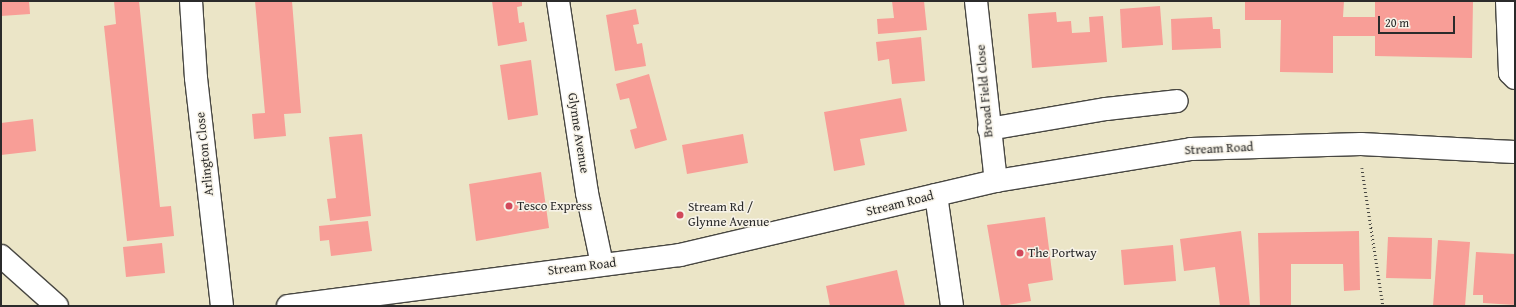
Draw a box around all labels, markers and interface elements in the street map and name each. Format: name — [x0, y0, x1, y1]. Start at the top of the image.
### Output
scale bar — [1380, 8, 1457, 34]
text: 20 m — [1385, 14, 1409, 31]
street label: Broad Field Close — [973, 44, 997, 138]
street label: Glynne Avenue — [564, 92, 592, 174]
street label: Arlington Close — [193, 111, 217, 197]
street label: Stream Road — [1184, 139, 1254, 159]
street label: Stream Road — [865, 188, 935, 220]
place label: Tesco Express — [517, 198, 592, 214]
place label: Stream Rd / Glynne Avenue — [688, 200, 769, 231]
marker: Tesco Express — [504, 201, 514, 211]
marker: Stream Rd / Glynne Avenue — [675, 210, 685, 220]
place label: The Portway — [1028, 245, 1097, 261]
marker: The Portway — [1015, 248, 1025, 258]
street label: Stream Road — [547, 255, 617, 279]

